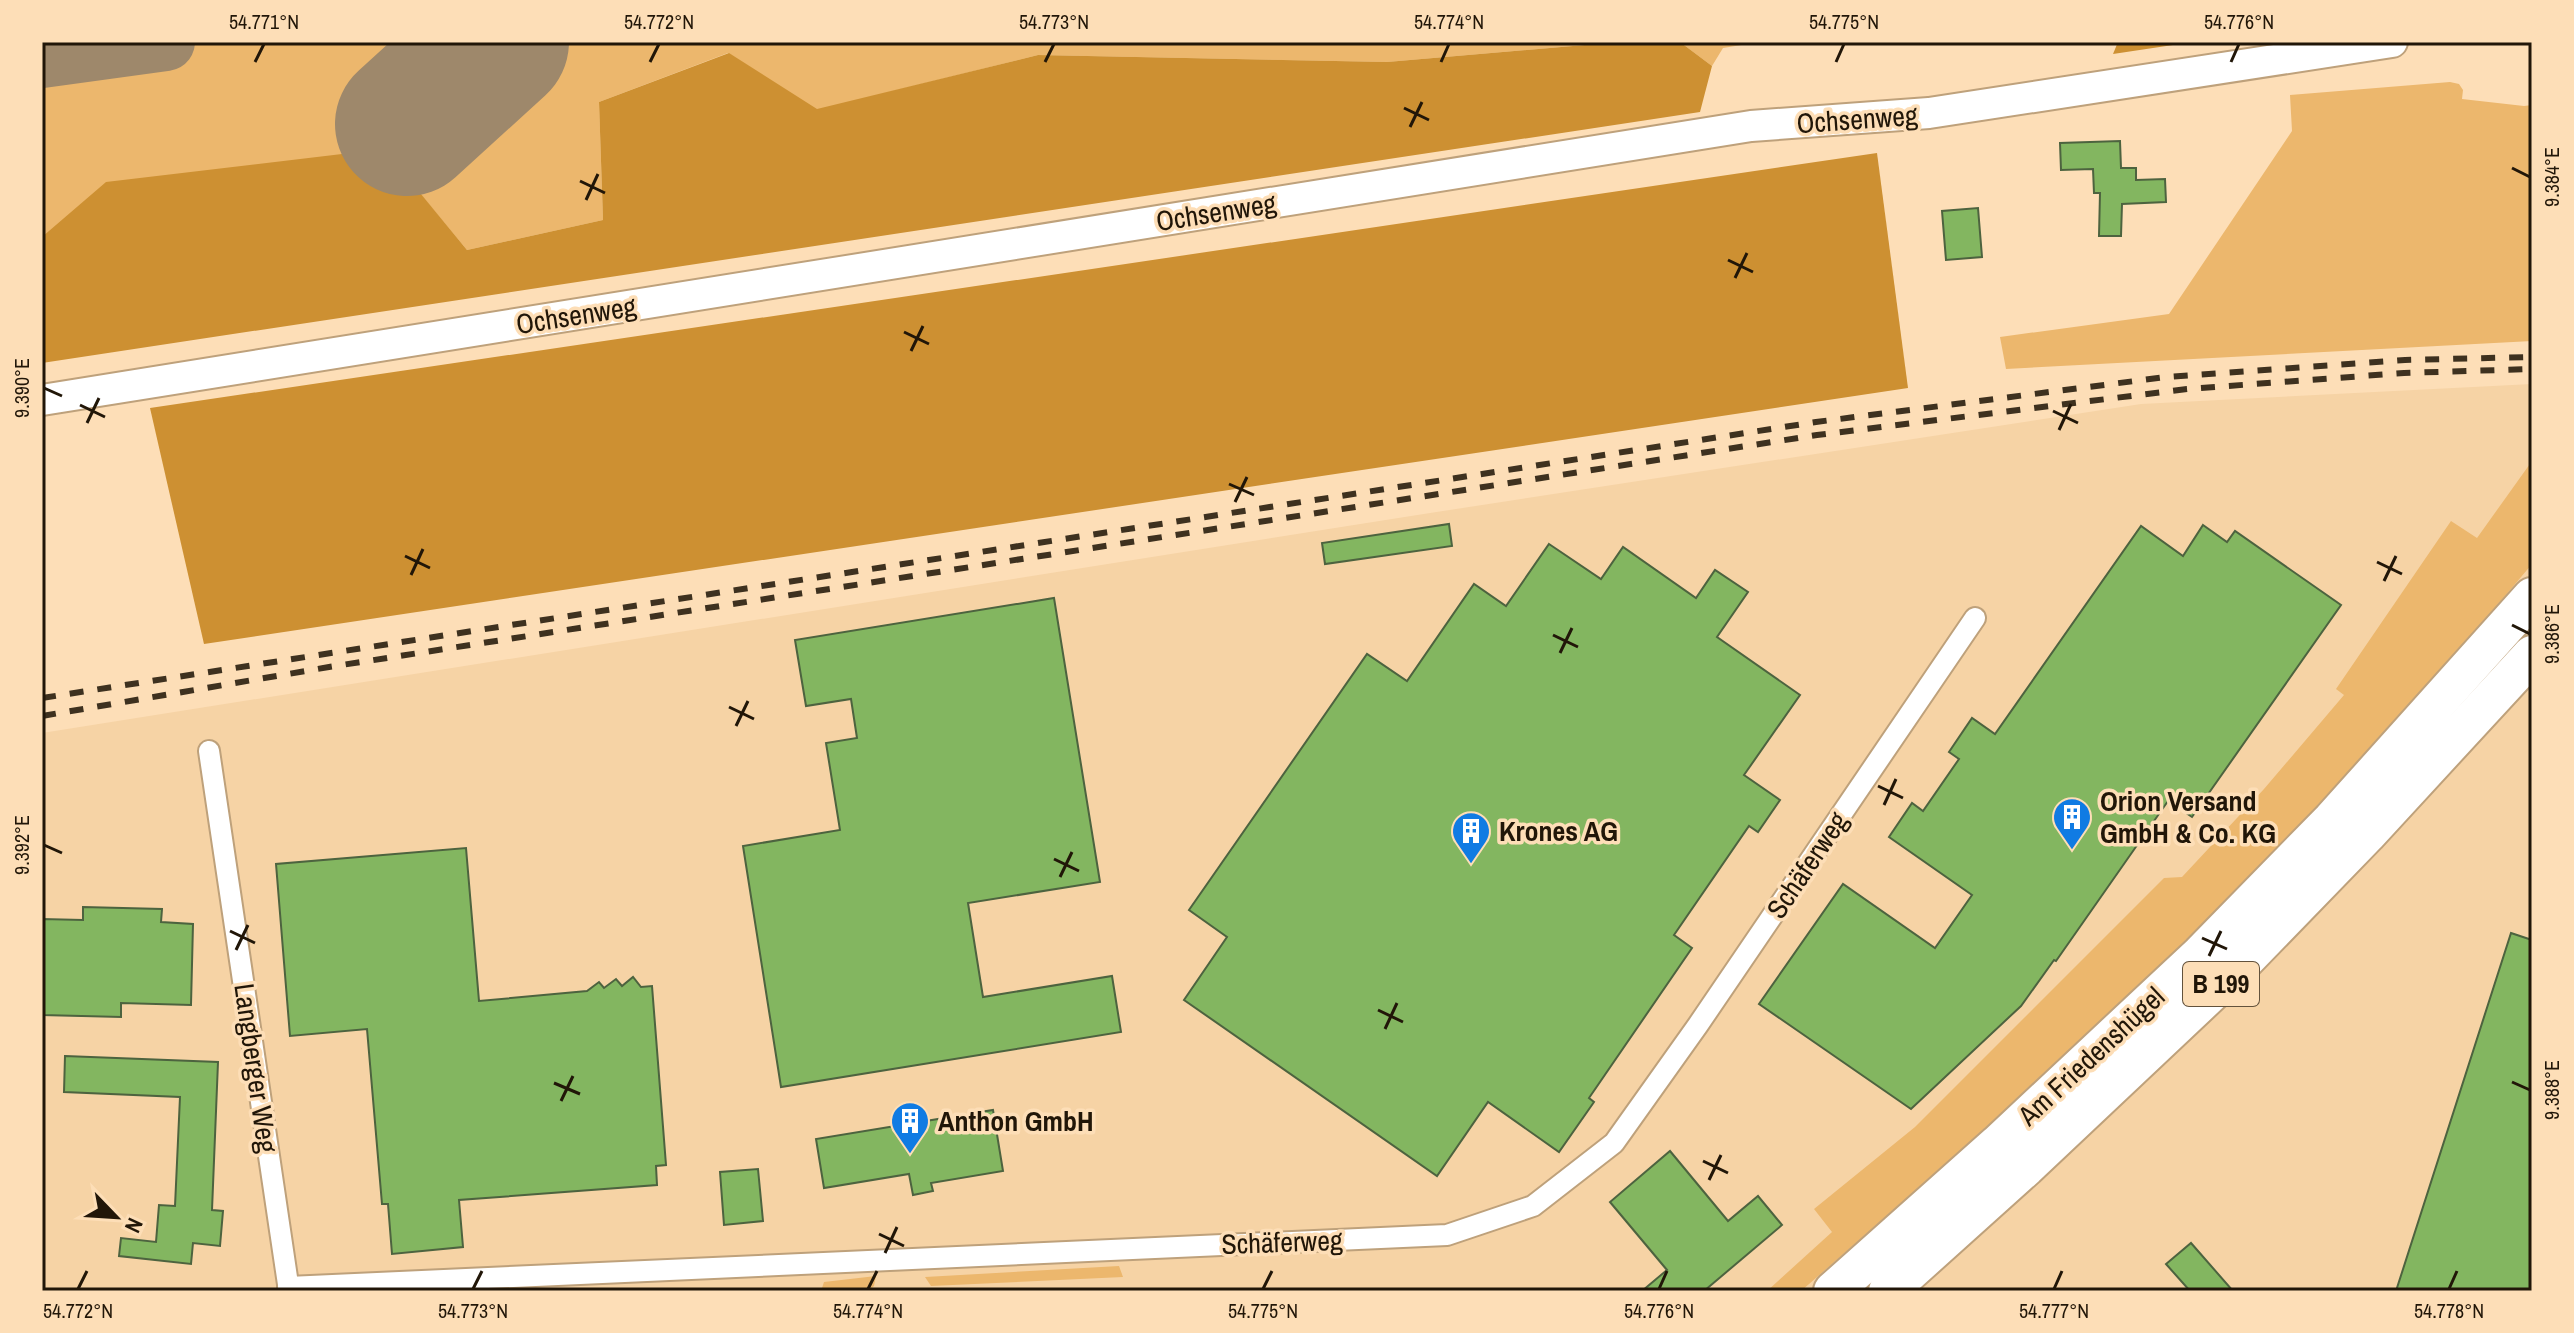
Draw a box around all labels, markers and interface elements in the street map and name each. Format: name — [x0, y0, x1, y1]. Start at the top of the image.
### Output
text: 54.771°N — [229, 8, 299, 35]
text: 54.772°N — [624, 8, 694, 35]
text: 54.773°N — [1019, 8, 1089, 35]
text: 54.774°N — [1414, 8, 1484, 35]
text: 54.775°N — [1809, 8, 1879, 35]
text: 54.776°N — [2204, 8, 2274, 35]
street label: Ochsenweg — [1795, 96, 1919, 142]
text: 9.384°E — [2538, 147, 2565, 207]
street label: Ochsenweg — [1153, 184, 1279, 240]
street label: Ochsenweg — [513, 287, 639, 343]
text: 9.390°E — [8, 358, 35, 418]
text: 9.386°E — [2538, 604, 2565, 664]
place label: Orion Versand GmbH & Co. KG — [2100, 782, 2276, 852]
building icon: Orion Versand GmbH & Co. KG — [2051, 796, 2093, 851]
street label: Schäferweg — [1757, 804, 1857, 926]
building icon: Krones AG — [1450, 810, 1492, 865]
place label: Krones AG — [1499, 812, 1618, 850]
text: 9.392°E — [8, 815, 35, 875]
road number: B 199 — [2183, 962, 2259, 1006]
street label: Am Friedenshügel — [2009, 978, 2173, 1135]
street label: Langberger Weg — [225, 981, 287, 1155]
text: 9.388°E — [2538, 1060, 2565, 1120]
building icon: Anthon GmbH — [889, 1100, 931, 1155]
place label: Anthon GmbH — [938, 1102, 1094, 1140]
north arrow — [76, 1177, 156, 1257]
text: N — [118, 1213, 150, 1238]
street label: Schäferweg — [1221, 1221, 1343, 1263]
text: 54.772°N — [43, 1297, 113, 1324]
text: 54.773°N — [438, 1297, 508, 1324]
text: 54.774°N — [833, 1297, 903, 1324]
text: 54.775°N — [1228, 1297, 1298, 1324]
text: 54.776°N — [1624, 1297, 1694, 1324]
text: 54.777°N — [2019, 1297, 2089, 1324]
text: 54.778°N — [2414, 1297, 2484, 1324]

